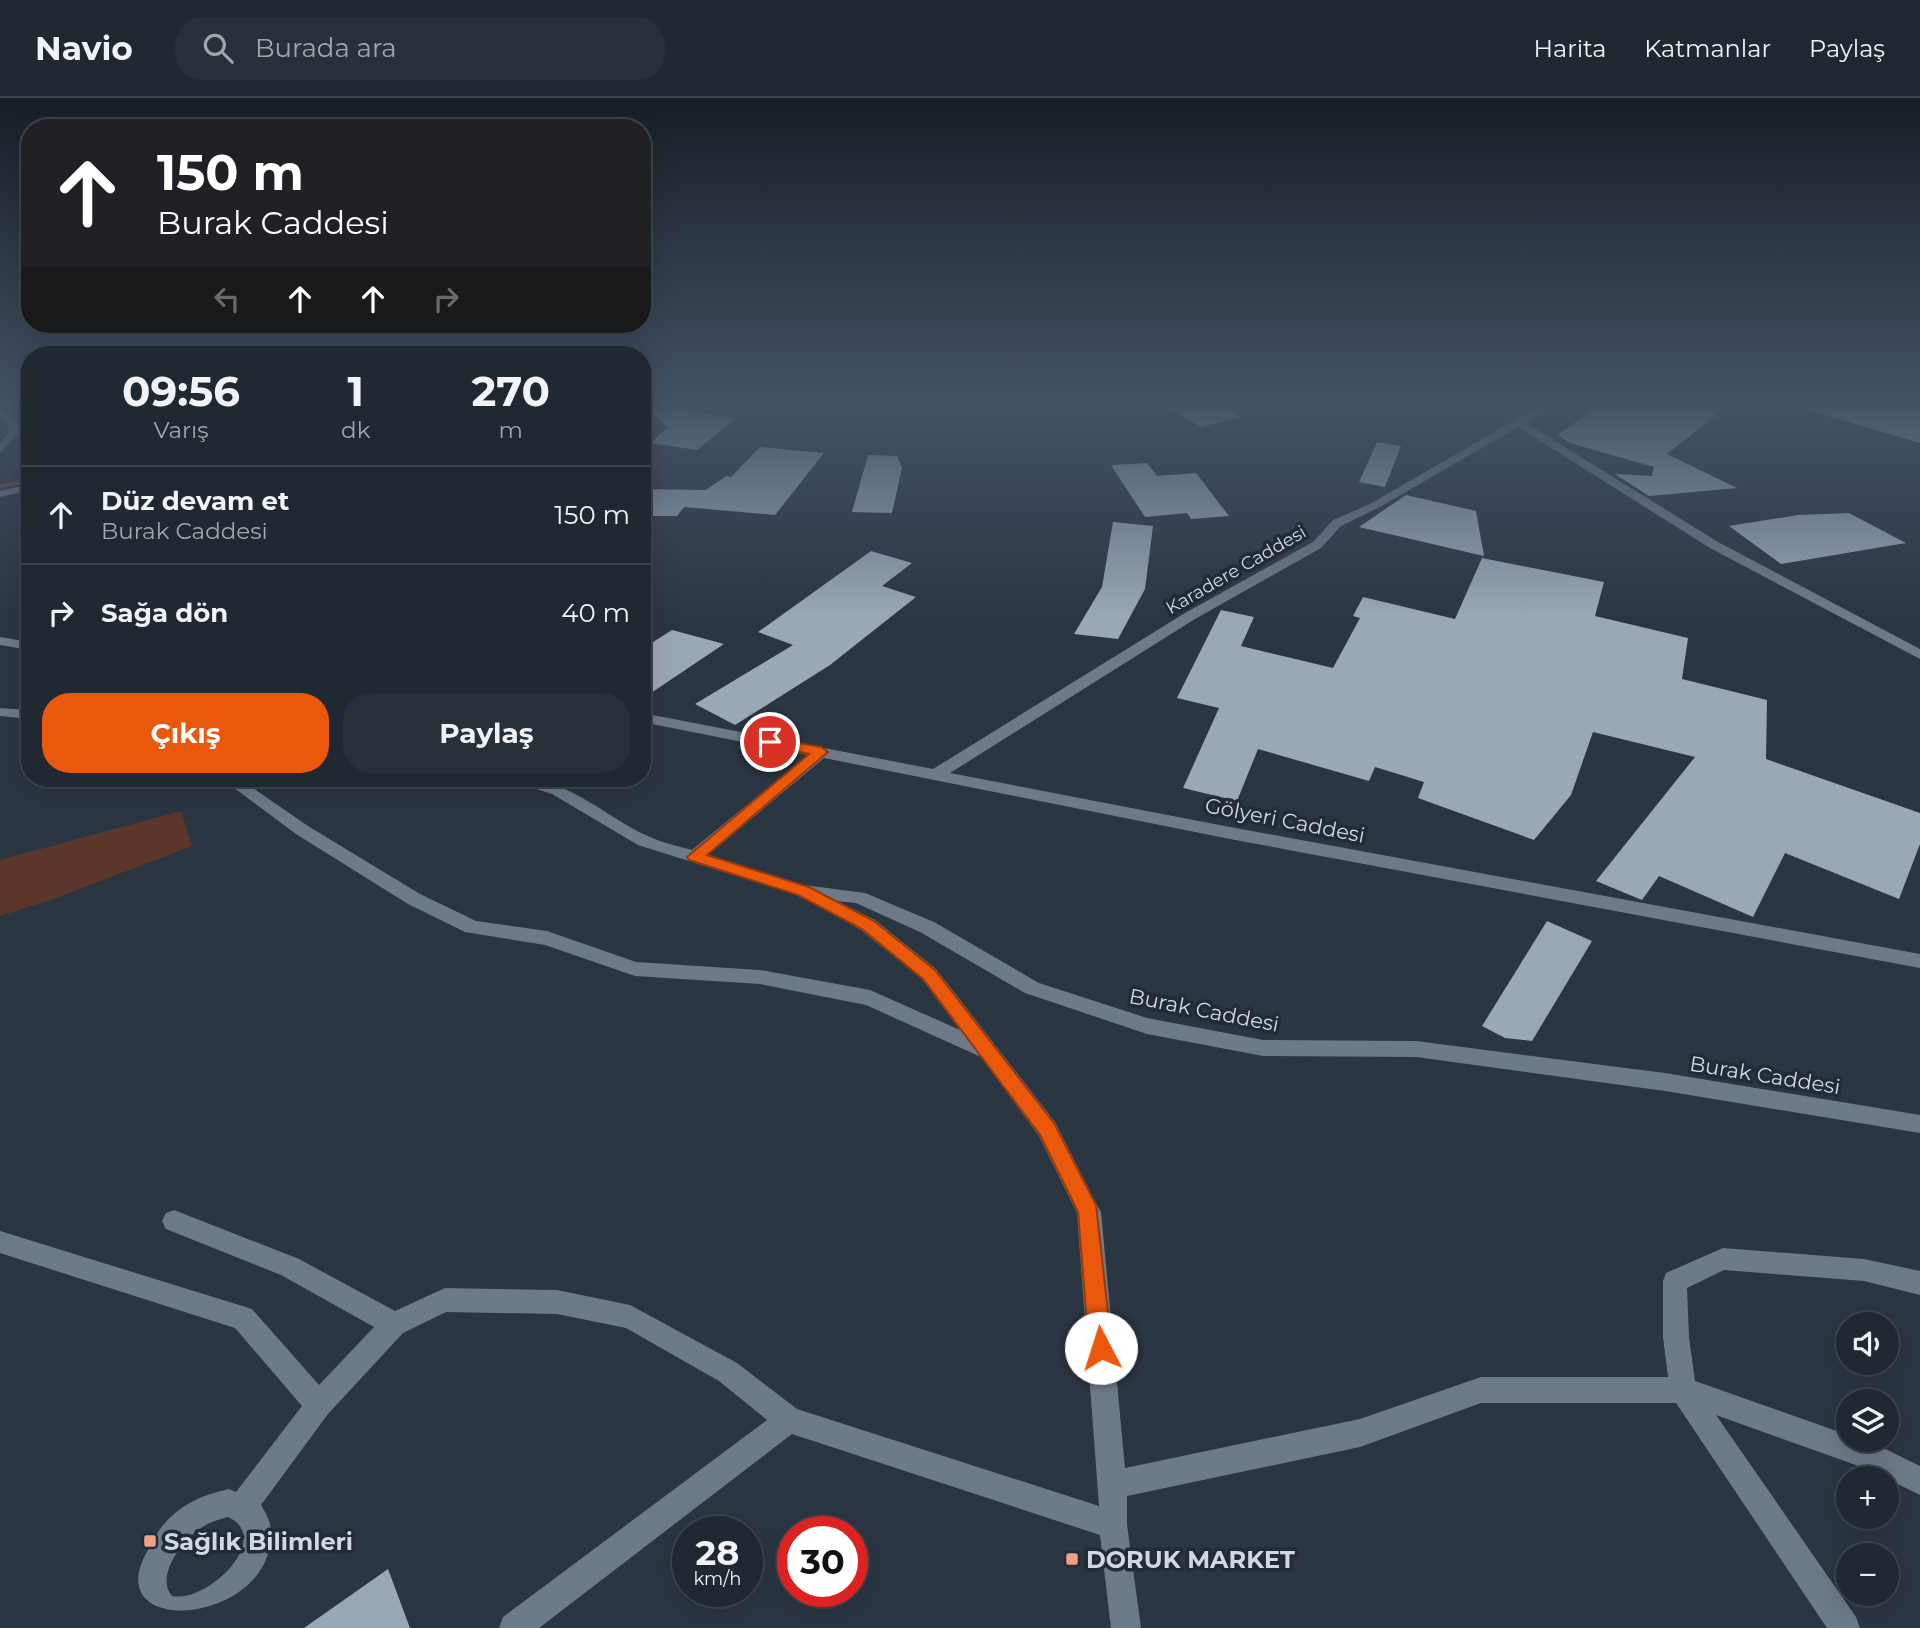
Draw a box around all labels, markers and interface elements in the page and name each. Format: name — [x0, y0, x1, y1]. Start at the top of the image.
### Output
search box — [175, 17, 665, 80]
text: Navio — [35, 28, 133, 68]
icon: search — [199, 29, 237, 67]
text: Burada ara — [255, 32, 397, 64]
text: Harita — [1534, 34, 1606, 63]
text: Katmanlar — [1644, 34, 1771, 63]
text: Paylaş — [1809, 34, 1885, 63]
text: 150 m — [157, 143, 304, 202]
icon: ahead — [42, 147, 133, 238]
text: Burak Caddesi — [157, 203, 389, 242]
icon: left — [208, 280, 246, 318]
icon: ahead — [281, 280, 319, 318]
icon: ahead — [354, 280, 392, 318]
icon: right — [427, 280, 465, 318]
text: 09:56 — [122, 365, 240, 417]
text: 1 — [348, 365, 364, 417]
text: 270 — [471, 365, 550, 417]
text: Varış — [154, 416, 208, 444]
text: dk — [341, 416, 370, 444]
text: m — [498, 416, 523, 444]
text: Düz devam et — [101, 485, 289, 517]
icon: ahead — [42, 496, 80, 534]
text: 150 m — [554, 499, 630, 531]
text: Burak Caddesi — [101, 517, 268, 545]
street label: Karadere Caddesi — [1162, 521, 1310, 619]
icon: right — [42, 594, 80, 632]
text: Sağa dön — [101, 597, 228, 629]
text: 40 m — [561, 597, 630, 629]
button: Çıkış — [42, 693, 329, 773]
button: Paylaş — [343, 693, 630, 773]
pin — [740, 712, 800, 772]
icon: arrive — [751, 723, 789, 761]
street label: Gölyeri Caddesi — [1203, 792, 1367, 848]
street label: Burak Caddesi — [1127, 983, 1281, 1037]
street label: Burak Caddesi — [1688, 1051, 1842, 1099]
position arrow — [1064, 1311, 1138, 1385]
map controls — [1836, 1312, 1899, 1606]
button: sound — [1836, 1312, 1899, 1375]
button: layers — [1836, 1389, 1899, 1452]
button: + — [1836, 1466, 1899, 1529]
speed limit sign: 30 — [777, 1516, 868, 1607]
place label: Sağlık Bilimleri — [164, 1527, 353, 1556]
text: 28 — [696, 1531, 739, 1574]
marker: Sağlık Bilimleri — [142, 1533, 158, 1549]
button: − — [1836, 1543, 1899, 1606]
place label: DORUK MARKET — [1086, 1545, 1295, 1574]
marker: DORUK MARKET — [1064, 1551, 1080, 1567]
text: km/h — [693, 1568, 742, 1590]

